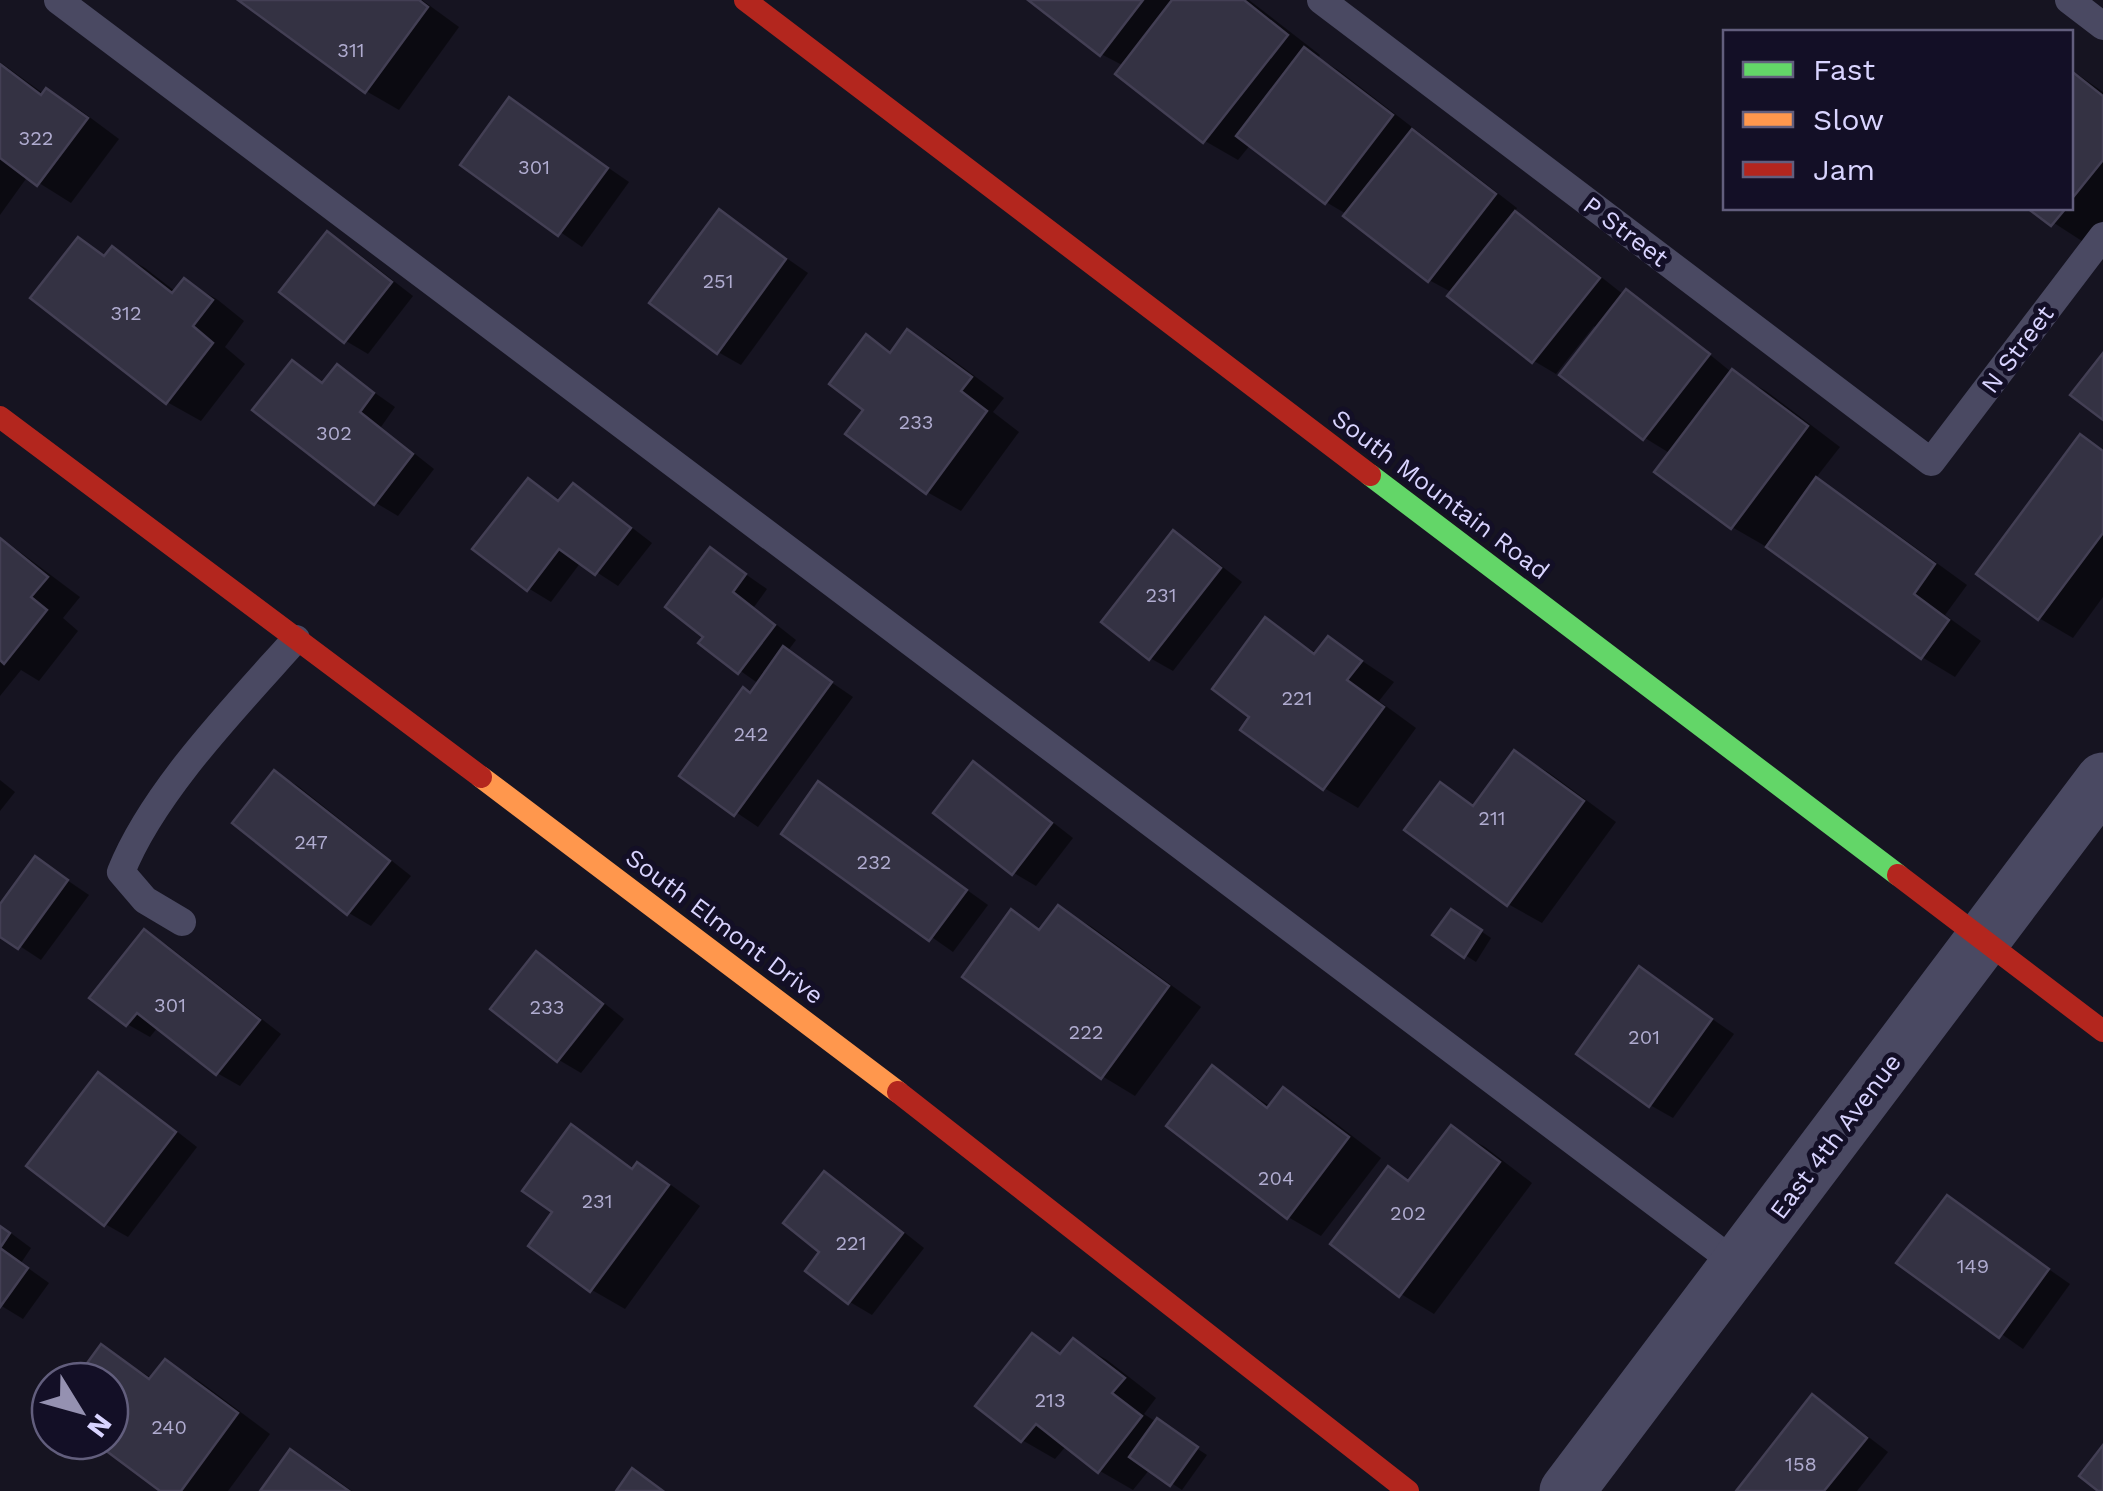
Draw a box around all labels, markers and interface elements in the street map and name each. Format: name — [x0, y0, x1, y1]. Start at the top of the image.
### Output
legend — [1723, 30, 2073, 210]
house number: 311 — [337, 38, 365, 62]
text: Fast — [1813, 52, 1876, 87]
text: Slow — [1813, 102, 1884, 137]
house number: 322 — [19, 126, 53, 150]
text: Jam — [1813, 152, 1875, 187]
house number: 301 — [518, 155, 550, 179]
street label: P Street — [1578, 190, 1674, 273]
house number: 251 — [702, 269, 734, 293]
street label: N Street — [1975, 299, 2060, 399]
house number: 312 — [110, 301, 142, 325]
street label: South Mountain Road — [1327, 403, 1555, 585]
house number: 233 — [899, 410, 933, 434]
house number: 302 — [316, 421, 352, 445]
house number: 231 — [1145, 583, 1177, 607]
house number: 221 — [1281, 686, 1313, 710]
house number: 242 — [734, 722, 768, 746]
house number: 211 — [1478, 806, 1506, 830]
house number: 247 — [294, 830, 328, 854]
street label: South Elmont Drive — [620, 843, 829, 1010]
house number: 232 — [857, 850, 891, 874]
house number: 301 — [154, 993, 186, 1017]
house number: 233 — [530, 995, 564, 1019]
house number: 222 — [1069, 1020, 1103, 1044]
house number: 201 — [1628, 1025, 1660, 1049]
street label: East 4th Avenue — [1764, 1048, 1907, 1225]
house number: 204 — [1258, 1166, 1294, 1190]
house number: 231 — [581, 1189, 613, 1213]
house number: 202 — [1390, 1201, 1426, 1225]
house number: 221 — [835, 1231, 867, 1255]
house number: 149 — [1957, 1254, 1989, 1278]
north arrow — [30, 1361, 130, 1461]
house number: 213 — [1034, 1388, 1066, 1412]
text: N — [80, 1408, 119, 1444]
house number: 240 — [151, 1415, 187, 1439]
house number: 158 — [1785, 1452, 1817, 1476]

